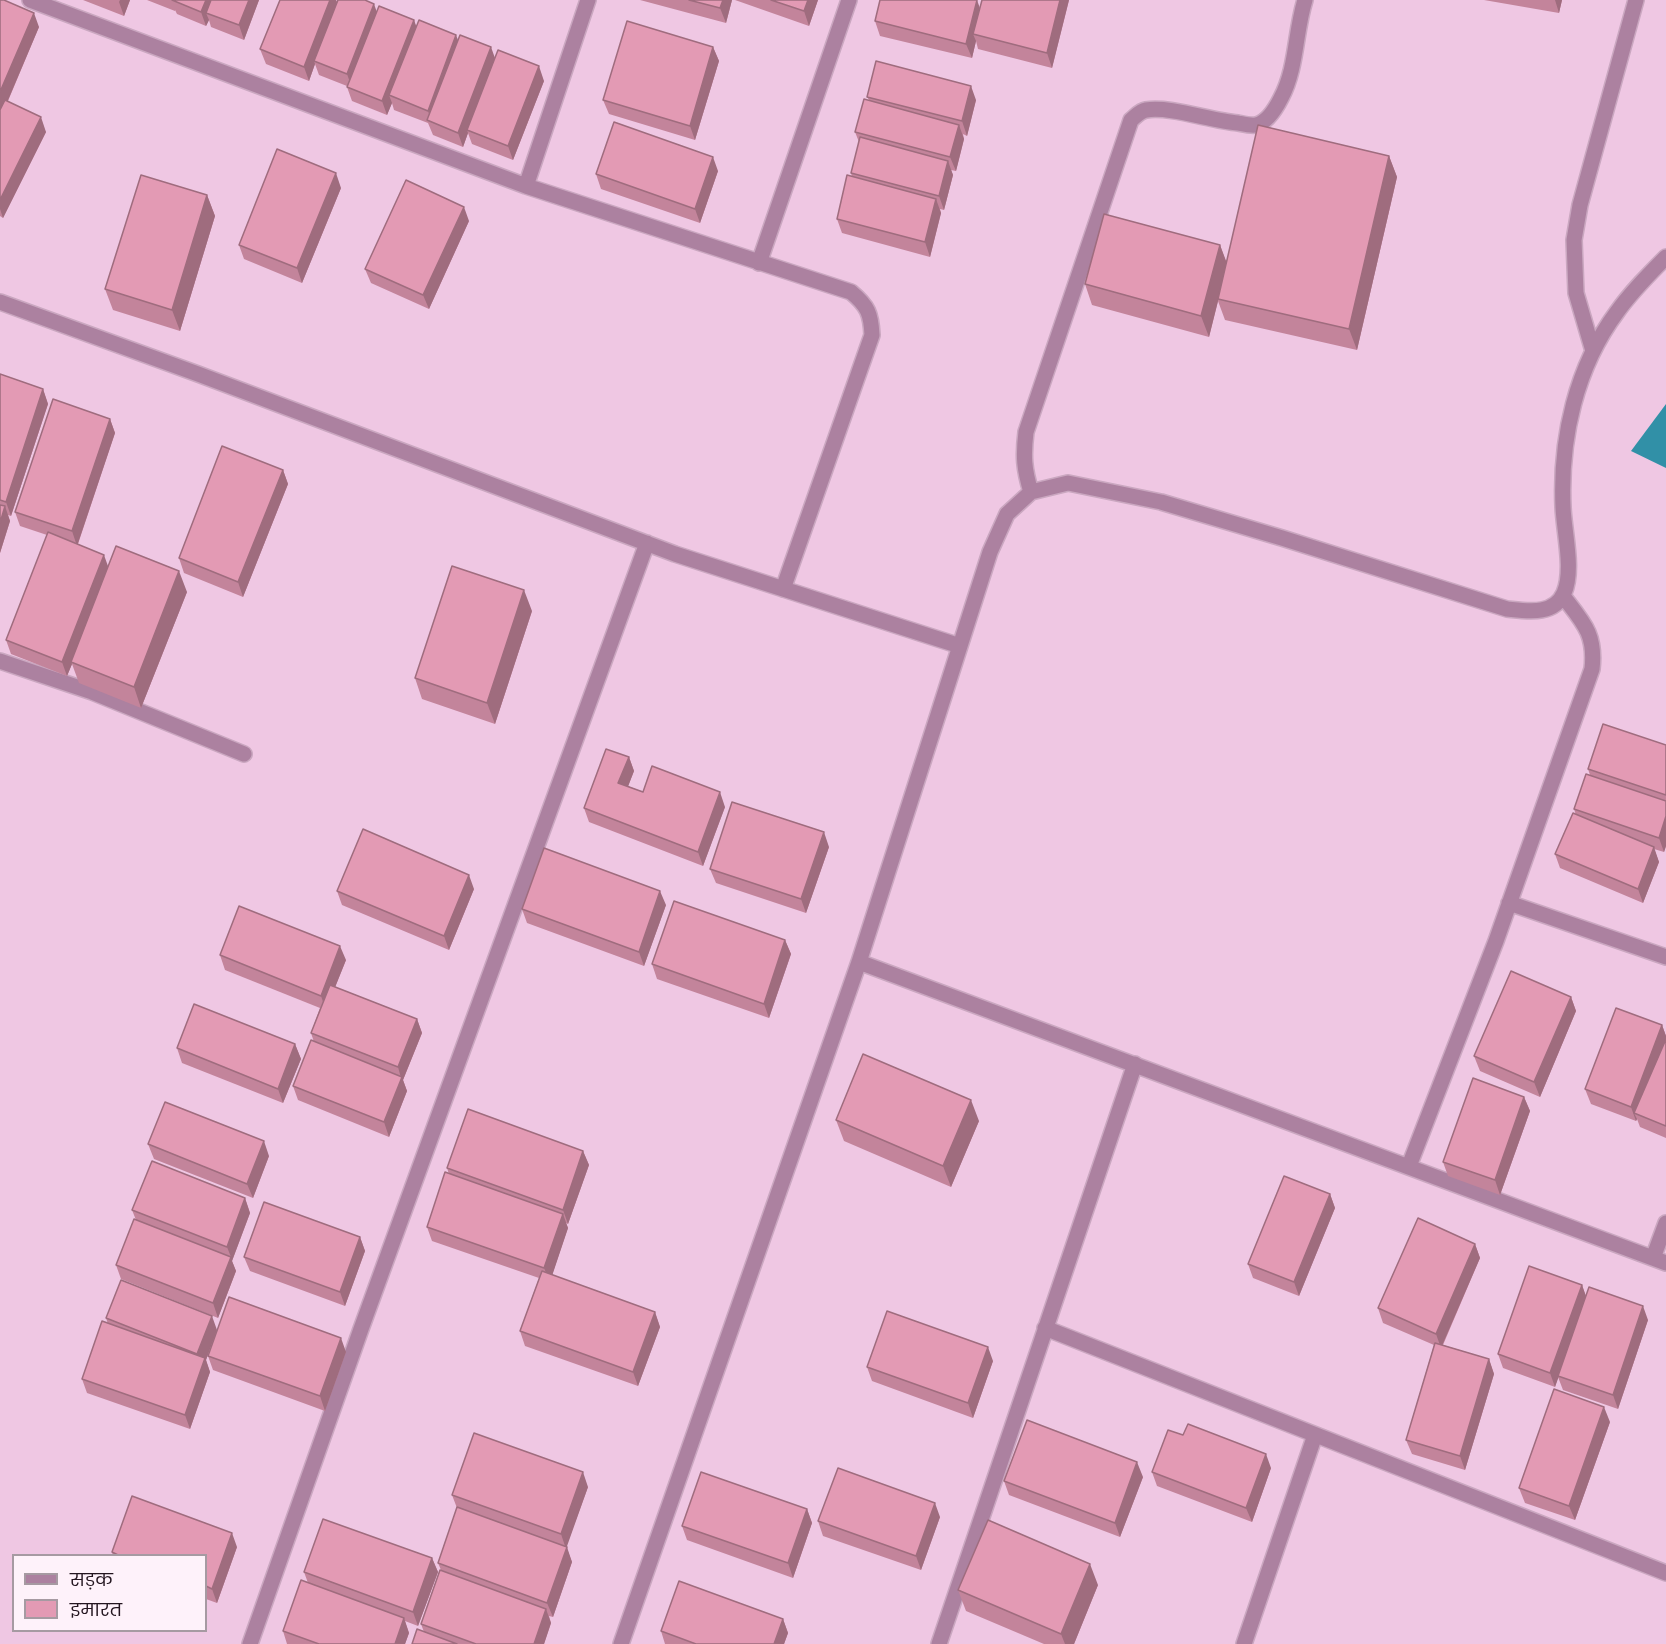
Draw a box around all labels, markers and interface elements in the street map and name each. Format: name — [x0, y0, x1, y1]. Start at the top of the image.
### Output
legend — [12, 1554, 207, 1632]
text: सड़क — [70, 1567, 113, 1592]
text: इमारत — [70, 1597, 122, 1622]

